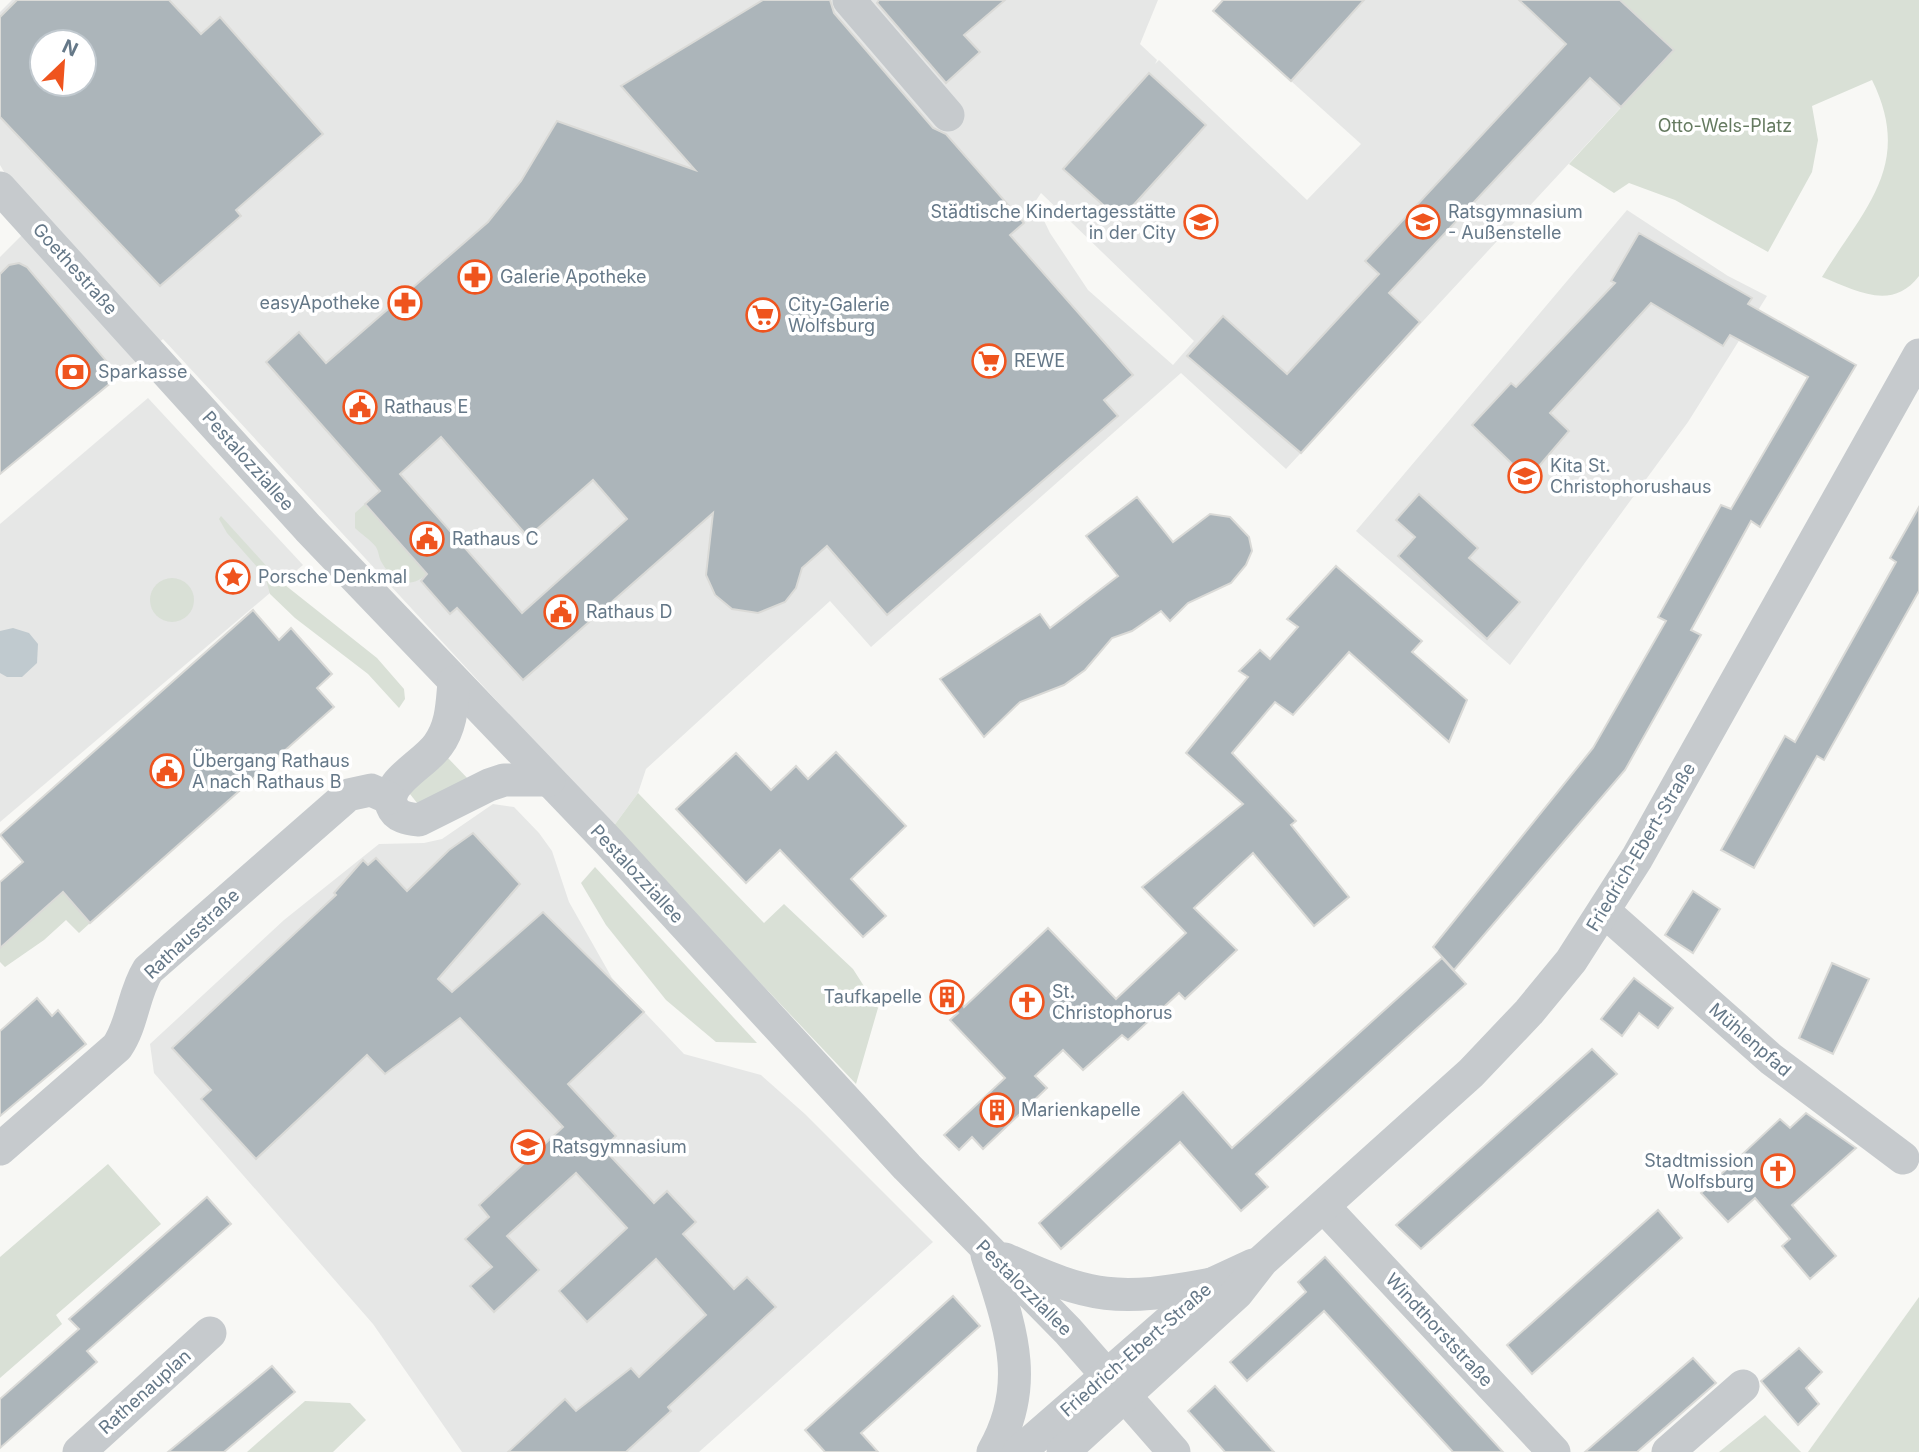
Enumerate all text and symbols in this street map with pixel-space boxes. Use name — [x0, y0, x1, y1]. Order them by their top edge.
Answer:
north arrow — [28, 28, 98, 98]
text: N — [59, 35, 81, 62]
park label: Otto-Wels-Platz — [1658, 115, 1792, 136]
place label: Städtische Kindertagesstätte in der City — [931, 201, 1176, 243]
place label: Ratsgymnasium - Außenstelle — [1448, 201, 1583, 243]
school or university icon: Städtische Kindertagesstätte in der City — [1182, 203, 1220, 241]
school or university icon: Ratsgymnasium - Außenstelle — [1404, 203, 1442, 241]
street label: Goethestraße — [29, 219, 122, 319]
pharmacy icon: Galerie Apotheke — [456, 258, 494, 296]
place label: Galerie Apotheke — [500, 266, 647, 287]
pharmacy icon: easyApotheke — [386, 284, 424, 322]
place label: easyApotheke — [260, 292, 380, 313]
place label: City-Galerie Wolfsburg — [788, 294, 890, 336]
supermarket icon: City-Galerie Wolfsburg — [744, 296, 782, 334]
supermarket icon: REWE — [970, 342, 1008, 380]
place label: REWE — [1014, 350, 1065, 371]
bank icon: Sparkasse — [54, 353, 92, 391]
place label: Sparkasse — [98, 361, 187, 382]
public building icon: Rathaus E — [341, 388, 379, 426]
place label: Rathaus E — [384, 396, 468, 417]
street label: Pestalozziallee — [198, 407, 298, 515]
place label: Kita St. Christophorushaus — [1550, 455, 1712, 497]
school or university icon: Kita St. Christophorushaus — [1506, 457, 1544, 495]
public building icon: Rathaus C — [408, 520, 446, 558]
place label: Rathaus C — [452, 528, 539, 549]
place icon: Porsche Denkmal — [214, 558, 252, 596]
place label: Porsche Denkmal — [258, 566, 407, 587]
public building icon: Rathaus D — [542, 593, 580, 631]
place label: Rathaus D — [586, 601, 672, 622]
place label: Übergang Rathaus A nach Rathaus B — [192, 749, 350, 792]
public building icon: Übergang Rathaus A nach Rathaus B — [148, 752, 186, 790]
street label: Friedrich-Ebert-Straße — [1582, 759, 1699, 935]
street label: Pestalozziallee — [587, 820, 688, 927]
street label: Rathausstraße — [140, 884, 244, 983]
building icon: Taufkapelle — [928, 978, 966, 1016]
place label: St. Christophorus — [1052, 981, 1173, 1023]
church icon: St. Christophorus — [1008, 983, 1046, 1021]
place label: Taufkapelle — [824, 986, 922, 1007]
street label: Mühlenpfad — [1705, 998, 1796, 1081]
building icon: Marienkapelle — [978, 1091, 1016, 1129]
place label: Marienkapelle — [1021, 1099, 1141, 1120]
school or university icon: Ratsgymnasium — [509, 1128, 547, 1166]
place label: Ratsgymnasium — [552, 1136, 687, 1157]
place label: Stadtmission Wolfsburg — [1644, 1150, 1754, 1192]
church icon: Stadtmission Wolfsburg — [1759, 1152, 1797, 1190]
street label: Pestalozziallee — [972, 1236, 1076, 1340]
street label: Windthorststraße — [1381, 1269, 1497, 1391]
street label: Friedrich-Ebert-Straße — [1056, 1278, 1215, 1421]
street label: Rathenauplan — [94, 1345, 195, 1438]

